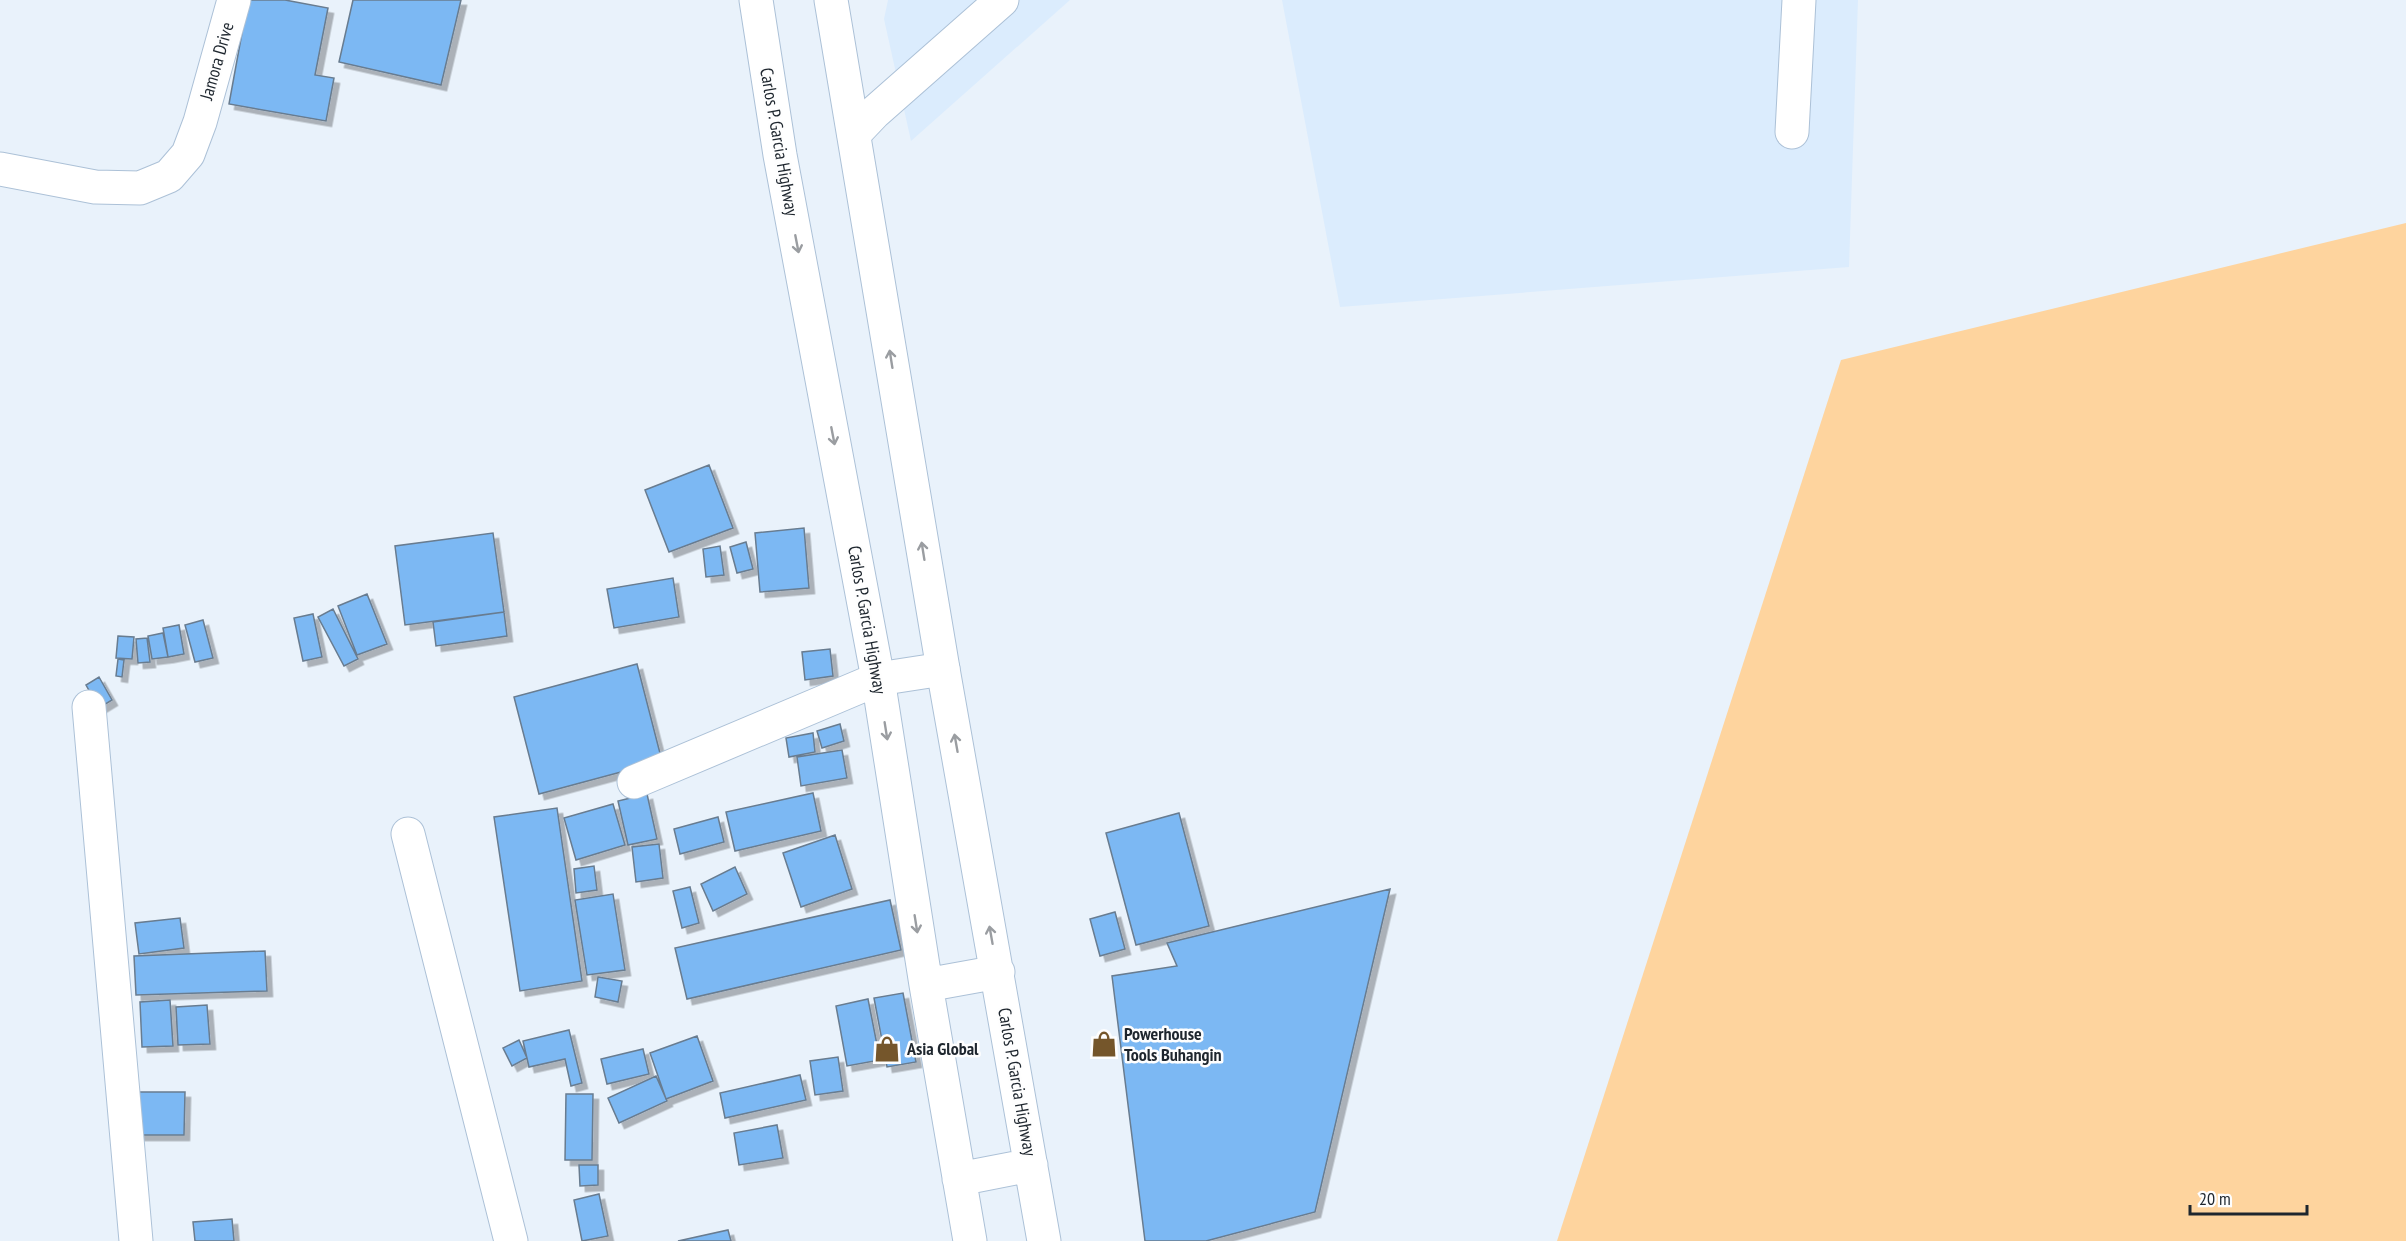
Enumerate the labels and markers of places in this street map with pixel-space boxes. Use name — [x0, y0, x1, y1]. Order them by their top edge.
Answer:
place label: Powerhouse Tools Buhangin — [1124, 1022, 1222, 1066]
shop icon: Powerhouse Tools Buhangin — [1089, 1029, 1119, 1059]
shop icon: Asia Global — [872, 1034, 902, 1064]
place label: Asia Global — [906, 1037, 979, 1060]

